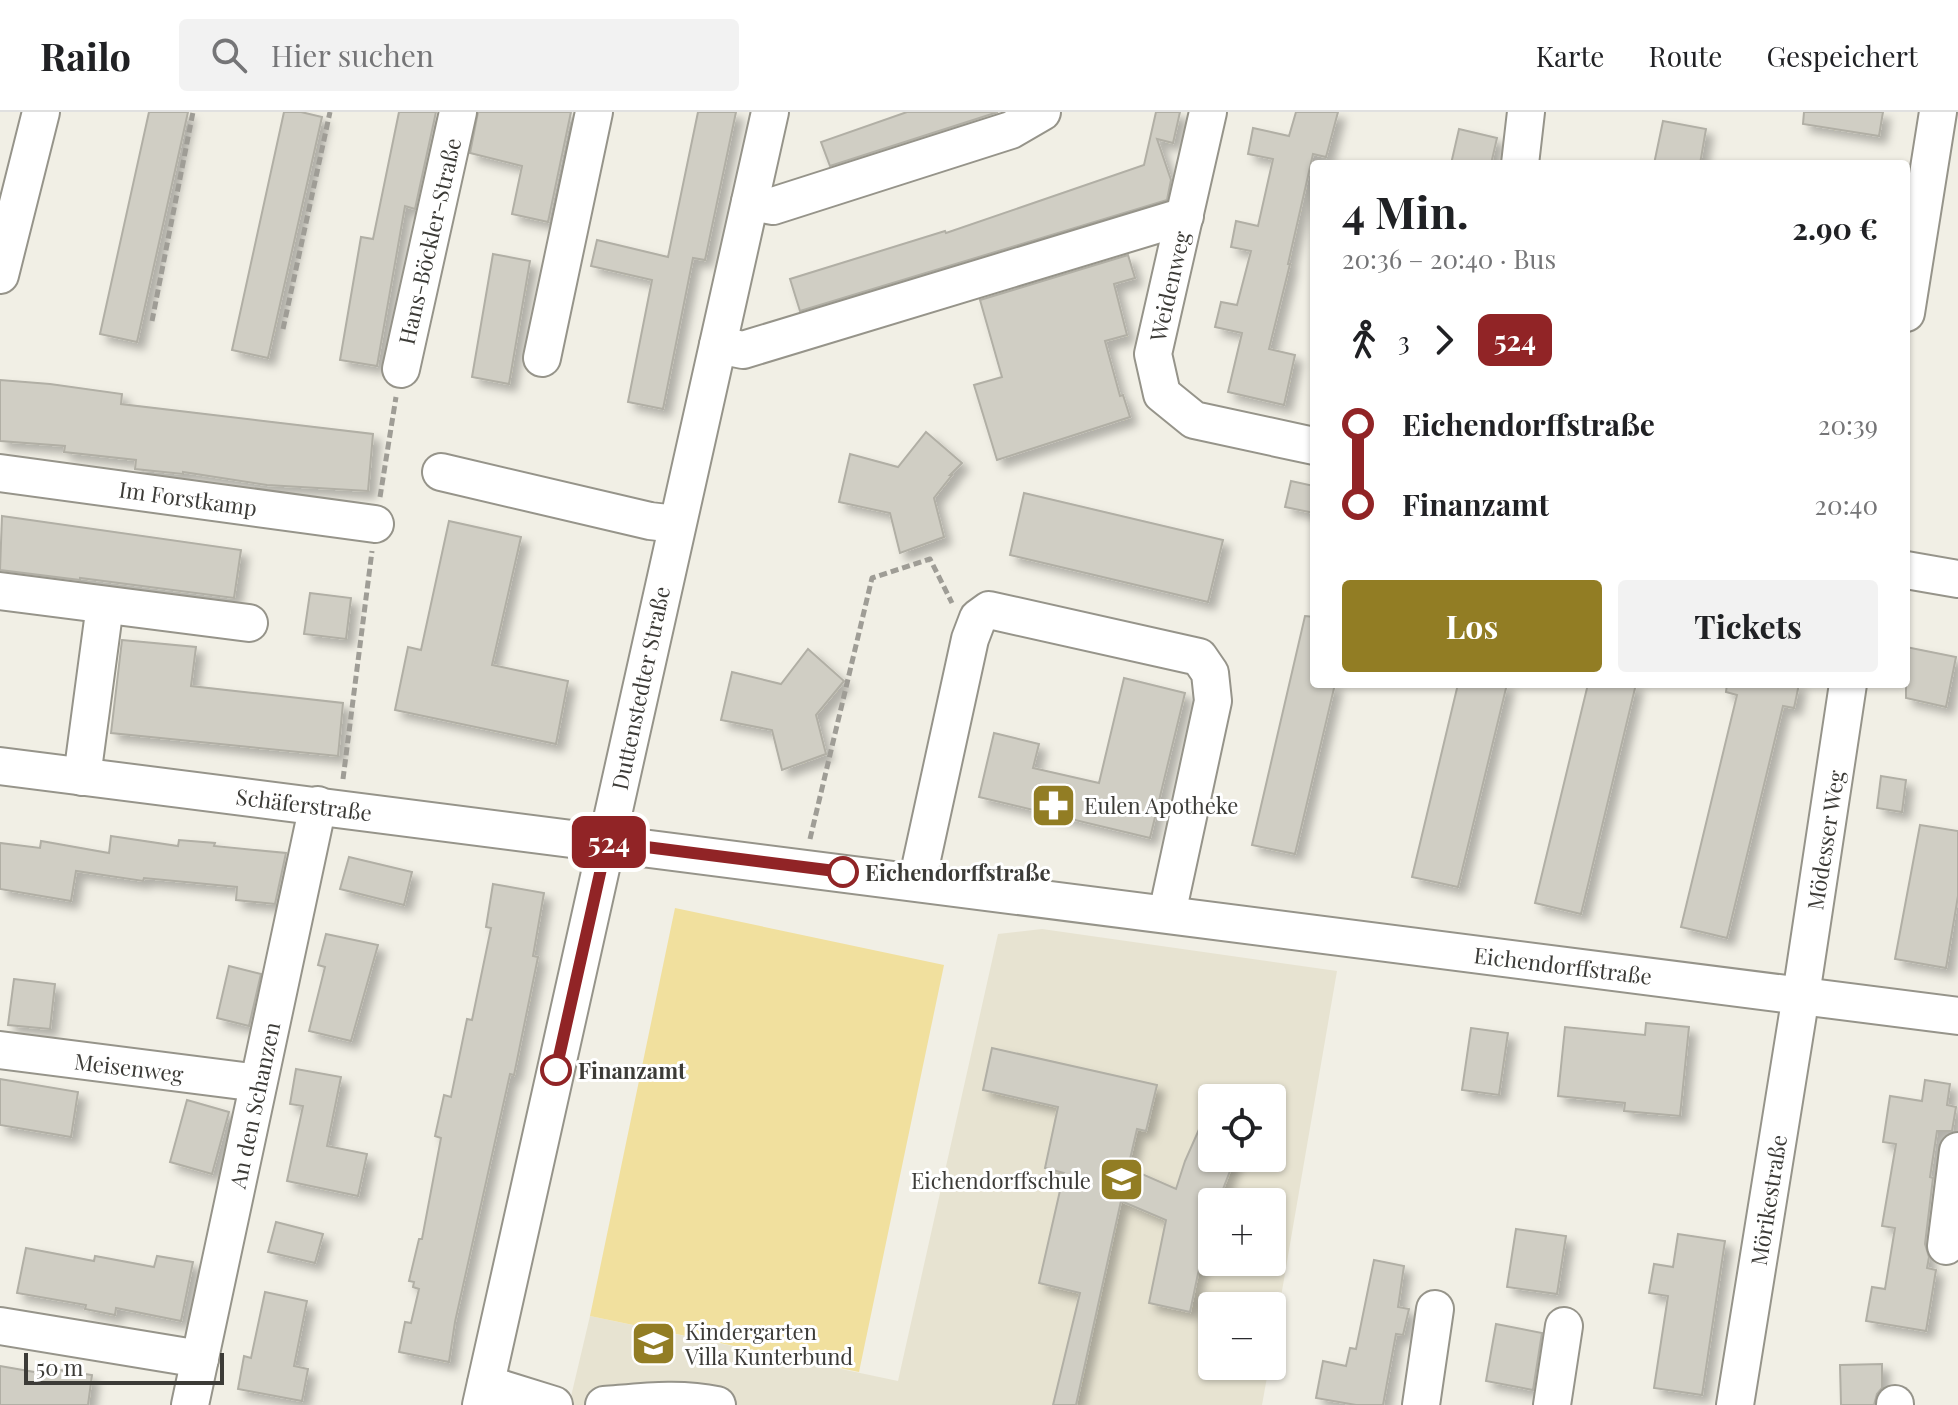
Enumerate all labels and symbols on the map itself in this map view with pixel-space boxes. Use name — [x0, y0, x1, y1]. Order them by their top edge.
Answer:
street label: Hans-Böckler-Straße — [391, 135, 467, 347]
street label: Weidenweg — [1142, 228, 1196, 345]
street label: Im Forstkamp — [117, 473, 259, 523]
street label: Duttenstedter Straße — [604, 583, 676, 793]
street label: Mödesser Weg — [1799, 768, 1851, 912]
street label: Schäferstraße — [234, 781, 374, 827]
pharmacy icon: Eulen Apotheke — [1029, 781, 1077, 829]
place label: Eulen Apotheke — [1084, 790, 1238, 820]
line badge: 524 — [563, 816, 655, 868]
marker: Eichendorffstraße — [828, 857, 858, 887]
place label: Eichendorffstraße — [865, 857, 1051, 887]
street label: Eichendorffstraße — [1472, 939, 1654, 991]
street label: An den Schanzen — [222, 1019, 286, 1192]
street label: Meisenweg — [73, 1045, 186, 1089]
marker: Finanzamt — [541, 1055, 571, 1085]
place label: Finanzamt — [578, 1055, 686, 1085]
street label: Mörikestraße — [1743, 1132, 1793, 1268]
school or university icon: Eichendorffschule — [1098, 1156, 1146, 1204]
place label: Eichendorffschule — [911, 1165, 1091, 1195]
place label: Kindergarten Villa Kunterbund — [684, 1316, 853, 1371]
school or university icon: Kindergarten Villa Kunterbund — [630, 1320, 678, 1368]
scale bar — [24, 1349, 224, 1385]

